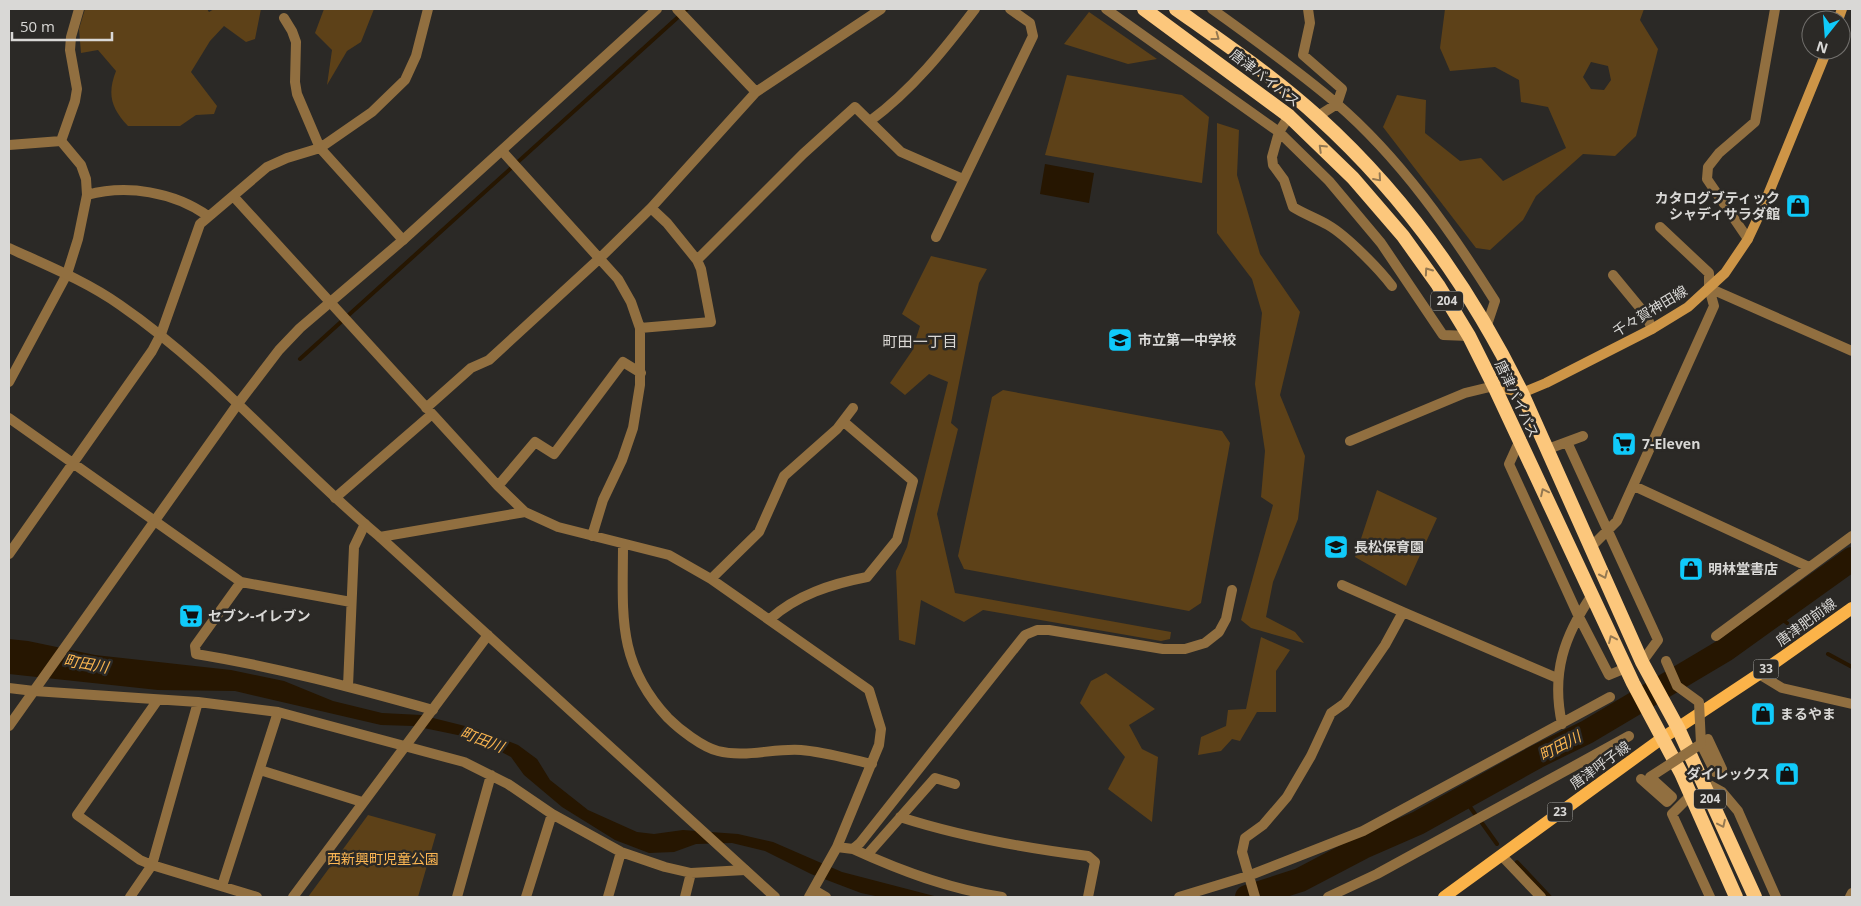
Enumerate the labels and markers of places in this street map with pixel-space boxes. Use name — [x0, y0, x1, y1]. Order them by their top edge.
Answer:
place label: カタログブティック シャディサラダ館 — [1655, 188, 1780, 223]
shop icon: カタログブティック シャディサラダ館 — [1785, 193, 1811, 219]
school or university icon: 市立第一中学校 — [1107, 327, 1133, 353]
place label: 市立第一中学校 — [1138, 330, 1236, 349]
supermarket icon: 7-Eleven — [1611, 431, 1637, 457]
place label: 7-Eleven — [1642, 434, 1700, 453]
school or university icon: 長松保育園 — [1323, 534, 1349, 560]
place label: 長松保育園 — [1354, 537, 1424, 556]
shop icon: 明林堂書店 — [1678, 556, 1704, 582]
place label: 明林堂書店 — [1708, 559, 1778, 578]
supermarket icon: セブン-イレブン — [178, 603, 204, 629]
place label: セブン-イレブン — [208, 606, 311, 625]
shop icon: まるやま — [1750, 701, 1776, 727]
place label: まるやま — [1780, 704, 1836, 723]
shop icon: ダイレックス — [1774, 761, 1800, 787]
place label: ダイレックス — [1686, 764, 1770, 783]

